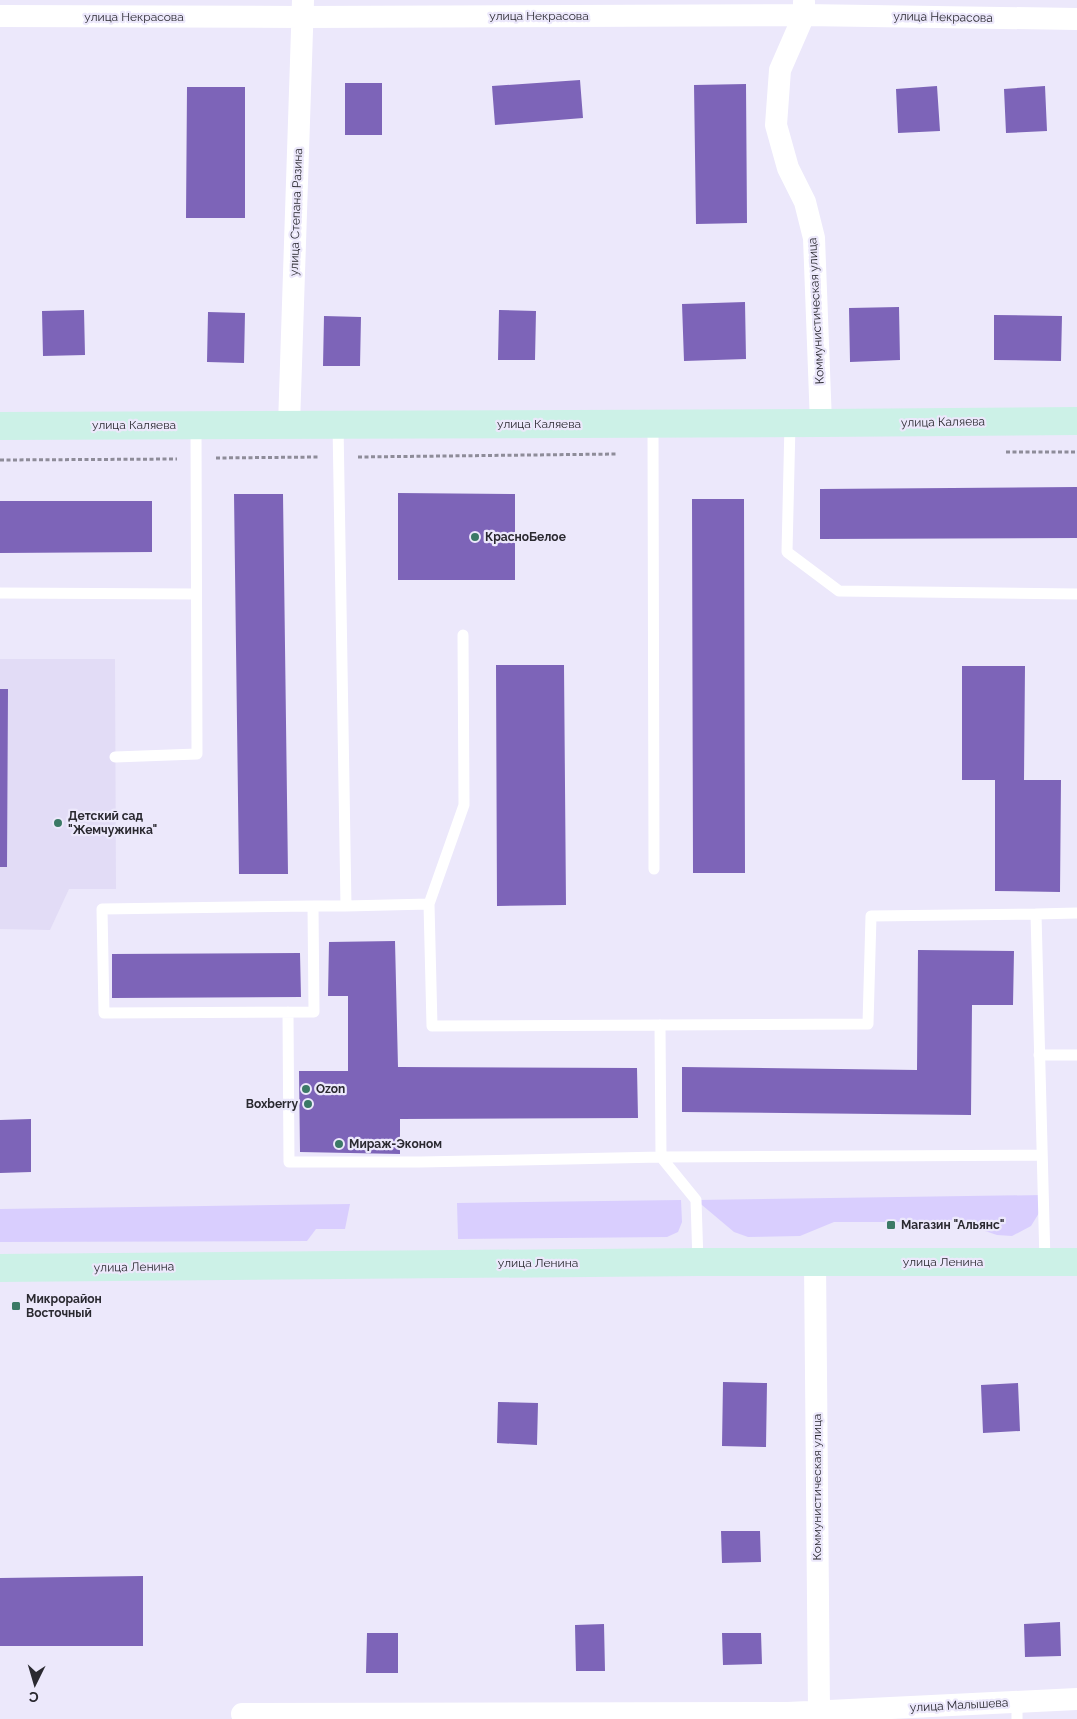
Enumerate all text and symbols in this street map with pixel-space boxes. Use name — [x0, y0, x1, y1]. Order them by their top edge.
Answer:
street label: улица Некрасова — [489, 9, 589, 23]
street label: улица Некрасова — [893, 9, 993, 25]
street label: улица Некрасова — [84, 10, 184, 24]
street label: улица Степана Разина — [287, 148, 305, 276]
street label: Коммунистическая улица — [805, 237, 827, 385]
street label: улица Каляева — [901, 414, 985, 430]
street label: улица Каляева — [497, 417, 581, 431]
street label: улица Каляева — [92, 418, 176, 432]
place label: КрасноБелое — [485, 530, 566, 544]
marker: КрасноБелое — [469, 531, 481, 543]
place label: Детский сад "Жемчужинка" — [68, 809, 157, 837]
marker: Детский сад "Жемчужинка" — [52, 817, 64, 829]
place label: Ozon — [316, 1082, 345, 1096]
marker: Ozon — [300, 1083, 312, 1095]
place label: Boxberry — [246, 1097, 298, 1111]
marker: Boxberry — [302, 1098, 314, 1110]
place label: Мираж-Эконом — [349, 1137, 442, 1151]
marker: Мираж-Эконом — [333, 1138, 345, 1150]
place label: Магазин "Альянс" — [901, 1218, 1004, 1232]
marker: Магазин "Альянс" — [885, 1219, 897, 1231]
street label: улица Ленина — [903, 1255, 983, 1269]
street label: улица Ленина — [498, 1256, 578, 1270]
street label: улица Ленина — [94, 1259, 174, 1275]
place label: Микрорайон Восточный — [26, 1292, 102, 1320]
marker: Микрорайон Восточный — [10, 1300, 22, 1312]
street label: Коммунистическая улица — [810, 1414, 824, 1560]
north arrow — [10, 1659, 60, 1709]
text: С — [28, 1689, 39, 1705]
street label: улица Малышева — [909, 1695, 1009, 1715]

